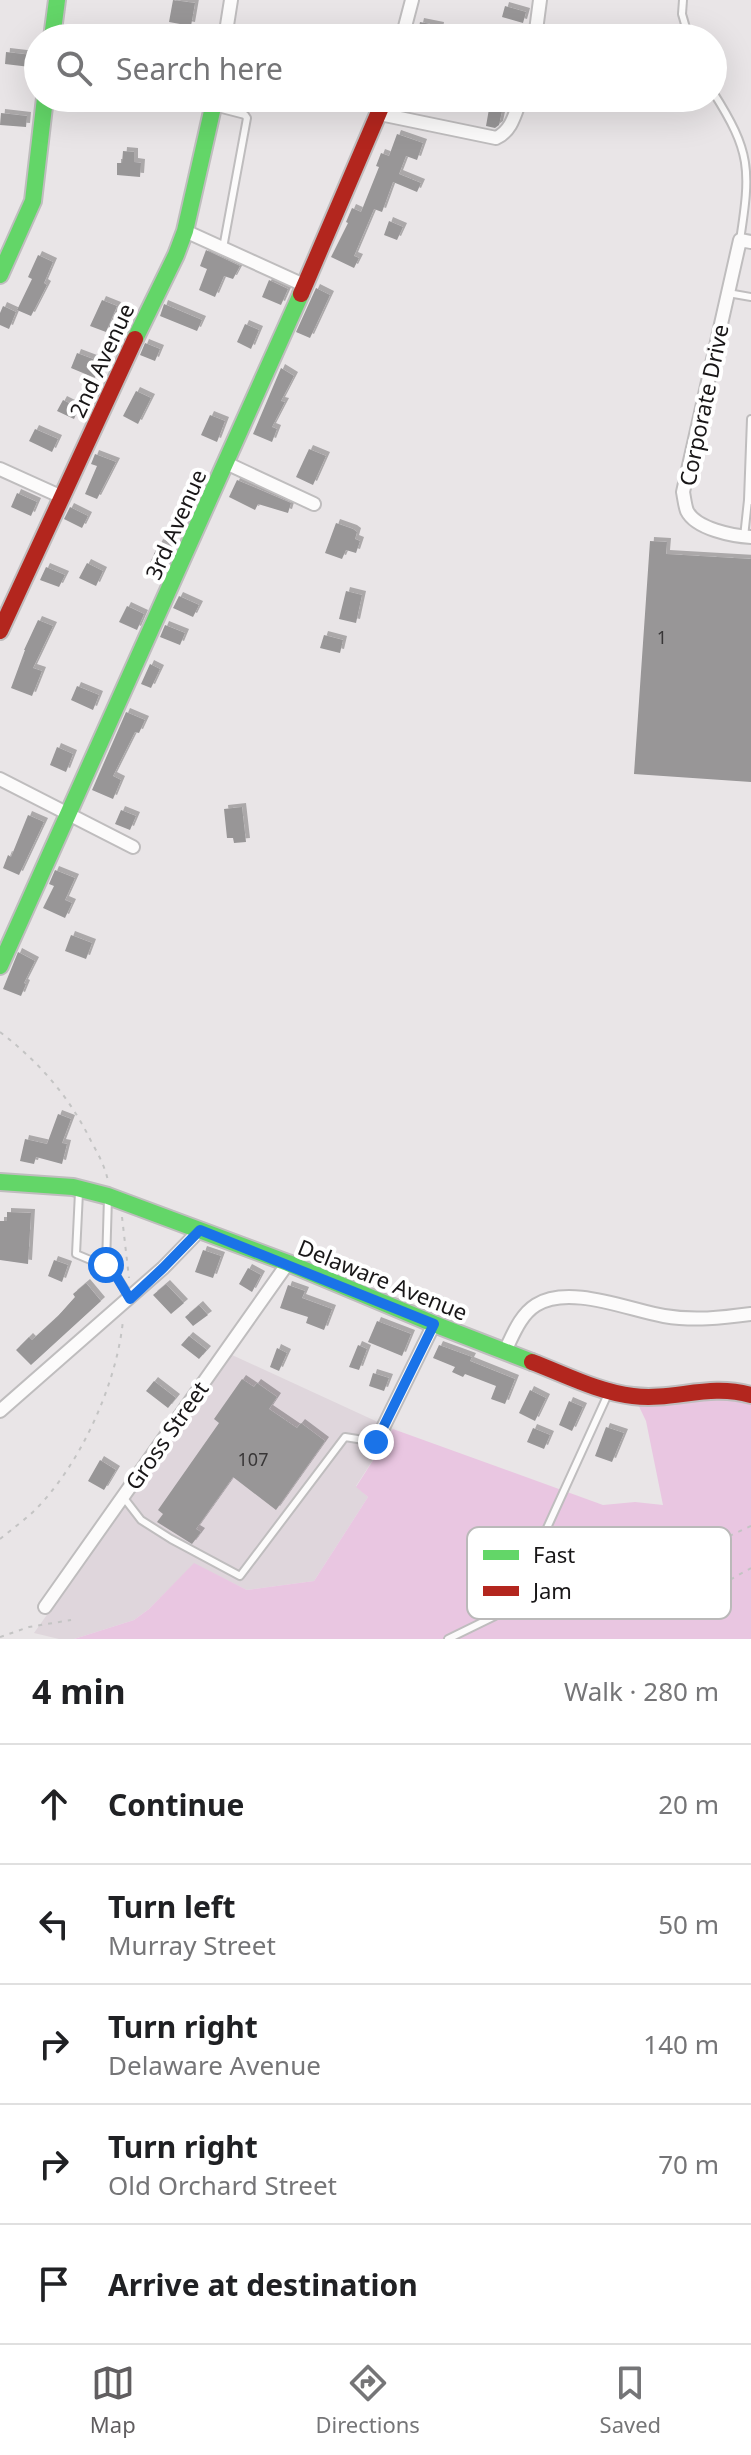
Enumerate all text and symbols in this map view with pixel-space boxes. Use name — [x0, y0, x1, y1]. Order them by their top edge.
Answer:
search box — [24, 24, 727, 112]
icon: search — [52, 46, 96, 90]
text: Search here — [116, 48, 283, 89]
street label: 2nd Avenue — [61, 298, 141, 422]
street label: Corporate Drive — [671, 321, 735, 489]
street label: 3rd Avenue — [137, 464, 213, 584]
house number: 1 — [657, 625, 667, 649]
street label: Delaware Avenue — [294, 1231, 472, 1327]
route start — [88, 1247, 124, 1283]
street label: Gross Street — [118, 1375, 215, 1495]
route end — [358, 1424, 394, 1460]
house number: 107 — [238, 1447, 268, 1471]
legend — [467, 1527, 731, 1619]
text: Fast — [533, 1539, 575, 1569]
text: Jam — [531, 1575, 572, 1605]
text: 4 min — [32, 1668, 126, 1714]
text: Walk · 280 m — [564, 1673, 719, 1709]
icon: ahead — [32, 1782, 76, 1826]
text: Continue — [108, 1784, 244, 1825]
text: 20 m — [658, 1786, 719, 1822]
text: Turn left — [108, 1886, 236, 1927]
icon: left — [32, 1902, 76, 1946]
text: 50 m — [658, 1906, 719, 1942]
text: Murray Street — [108, 1927, 276, 1963]
text: Turn right — [108, 2006, 258, 2047]
icon: right — [32, 2022, 76, 2066]
text: 140 m — [643, 2026, 719, 2062]
text: Delaware Avenue — [108, 2047, 321, 2083]
text: Turn right — [108, 2126, 258, 2167]
icon: right — [32, 2142, 76, 2186]
text: 70 m — [658, 2146, 719, 2182]
text: Old Orchard Street — [108, 2167, 337, 2203]
icon: arrive — [32, 2262, 76, 2306]
text: Arrive at destination — [108, 2264, 418, 2305]
tab: Map — [90, 2361, 136, 2439]
tab: Directions — [315, 2361, 420, 2439]
tab: Saved — [600, 2361, 661, 2439]

